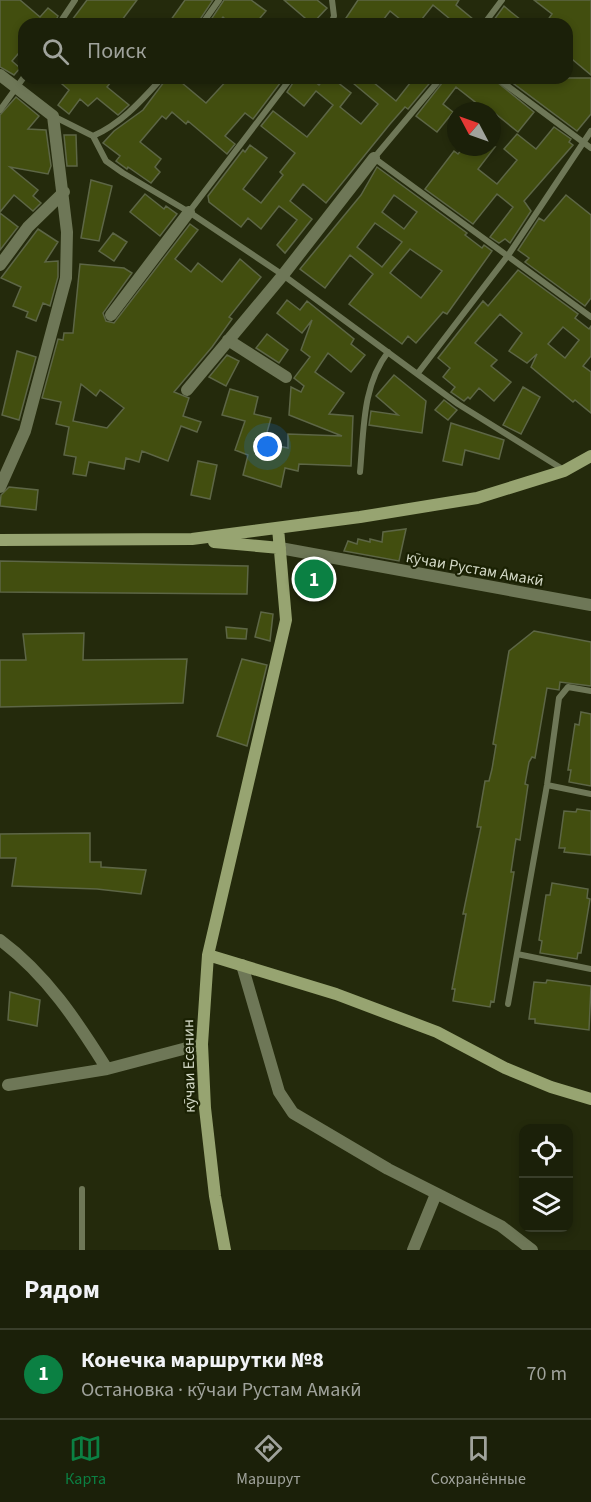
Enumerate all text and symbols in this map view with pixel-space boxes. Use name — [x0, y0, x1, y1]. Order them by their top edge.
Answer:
search box — [18, 18, 573, 84]
icon: search — [39, 35, 72, 68]
text: Поиск — [87, 35, 146, 67]
north arrow — [447, 102, 501, 156]
your location — [253, 432, 282, 461]
street label: кӯчаи Рустам Амакӣ — [404, 546, 545, 592]
pin: 1 — [294, 556, 334, 602]
street label: кӯчаи Есенин — [177, 1019, 201, 1113]
map controls — [519, 1124, 573, 1232]
button: locate — [519, 1124, 573, 1178]
button: layers — [519, 1178, 573, 1232]
text: Рядом — [24, 1271, 100, 1308]
text: Конечка маршрутки №8 — [81, 1344, 324, 1376]
text: 1 — [38, 1360, 49, 1388]
text: 70 m — [527, 1360, 567, 1388]
text: Остановка · кӯчаи Рустам Амакӣ — [81, 1376, 361, 1404]
tab: Карта — [65, 1432, 106, 1490]
tab: Маршрут — [236, 1432, 301, 1490]
tab: Сохранённые — [431, 1432, 526, 1490]

